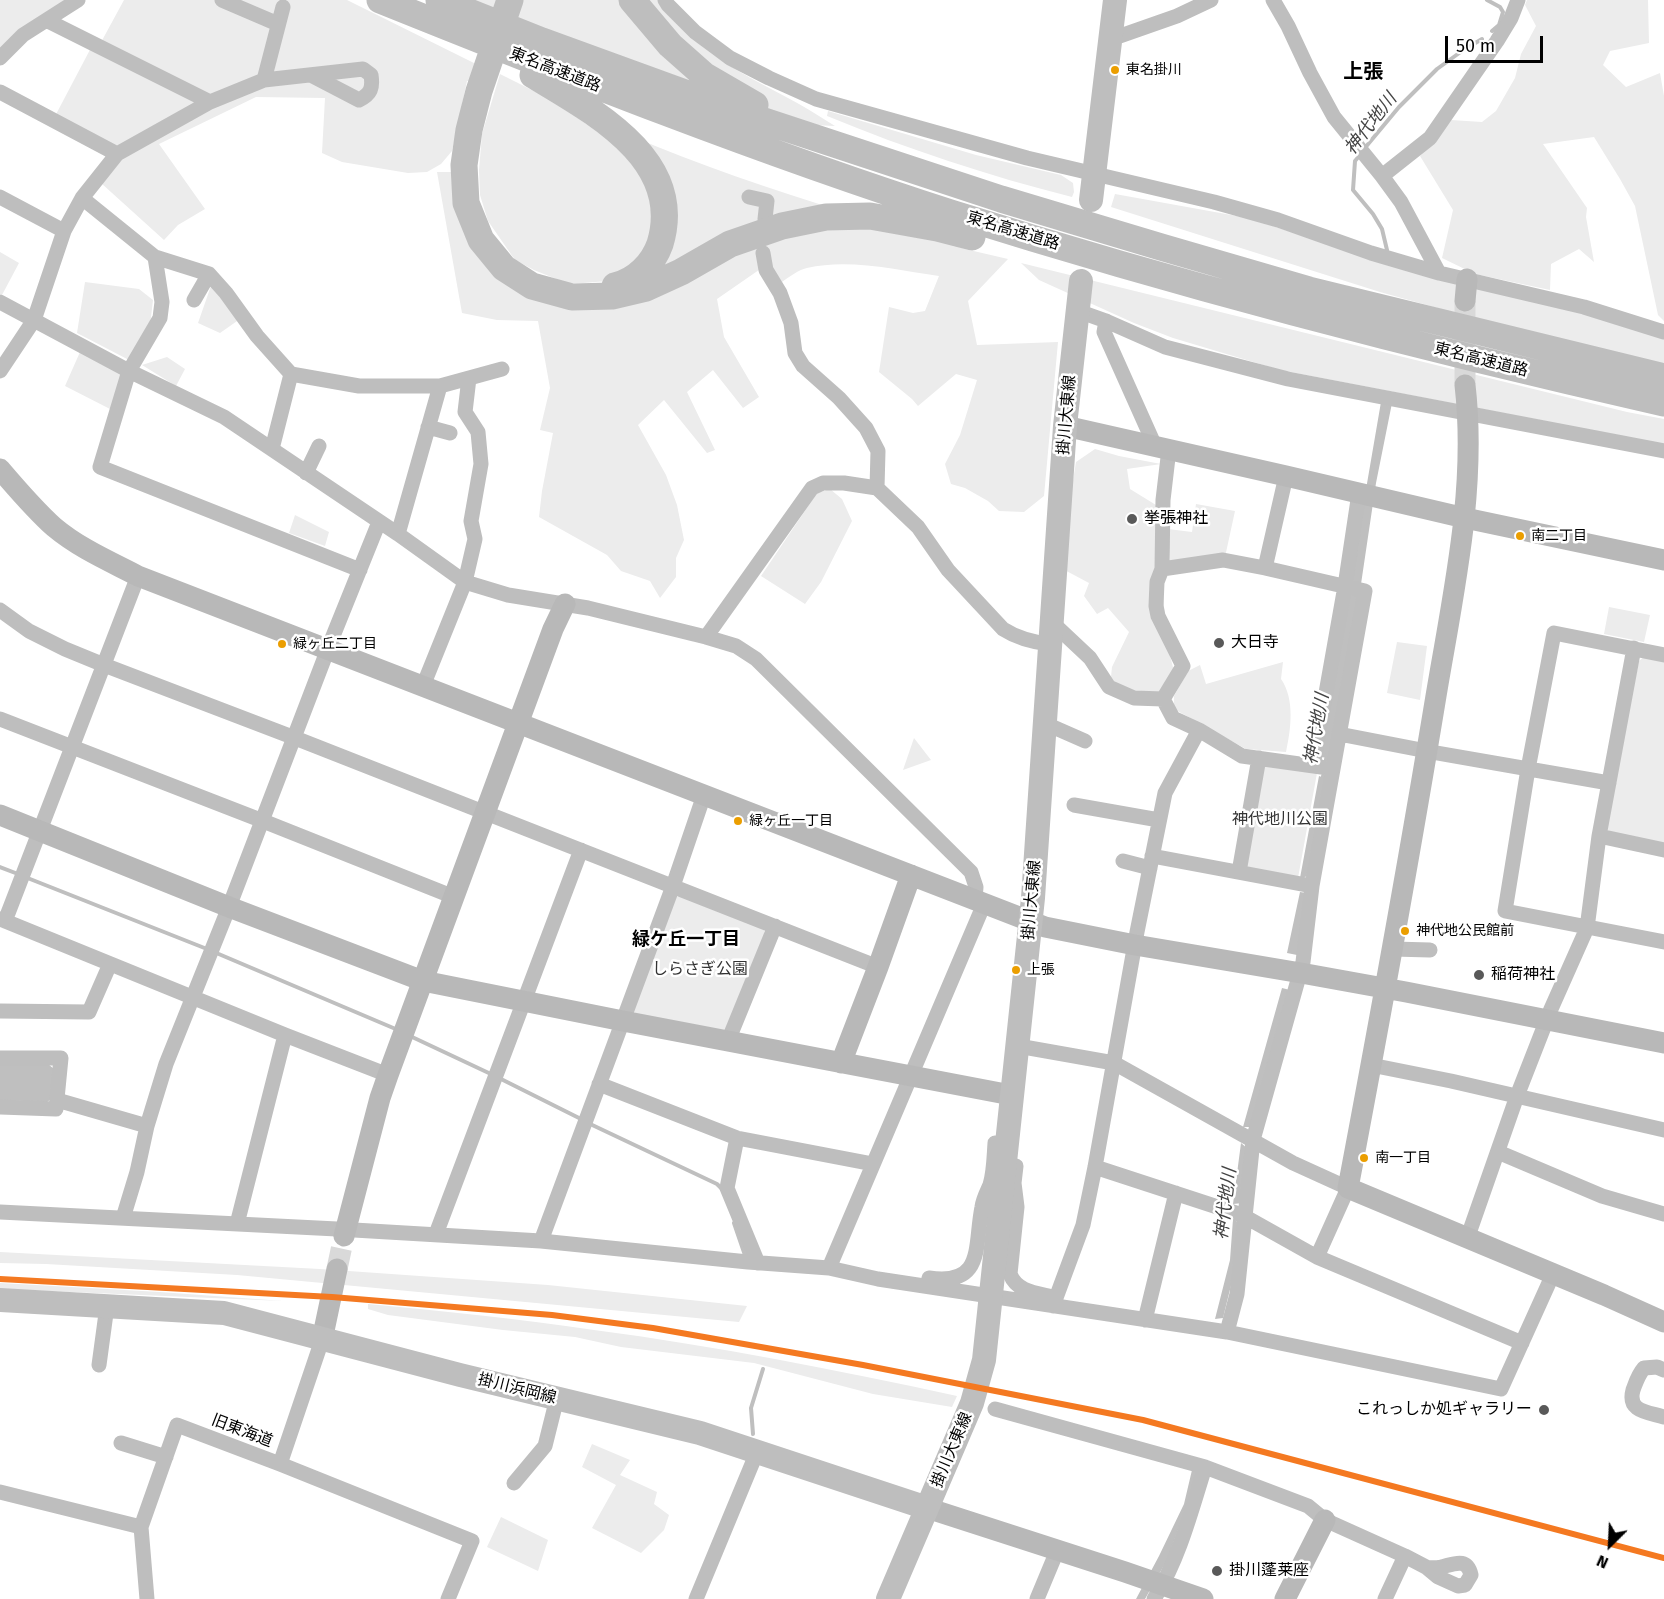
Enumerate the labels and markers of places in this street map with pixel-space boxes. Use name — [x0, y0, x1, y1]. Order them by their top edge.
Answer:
place label: 東名掛川 — [1126, 62, 1182, 78]
marker: 東名掛川 — [1109, 64, 1121, 76]
place label: 挙張神社 — [1144, 509, 1208, 529]
marker: 挙張神社 — [1125, 512, 1139, 526]
place label: 南二丁目 — [1531, 528, 1587, 544]
marker: 南二丁目 — [1514, 530, 1526, 542]
place label: 大日寺 — [1231, 633, 1279, 653]
place label: 緑ヶ丘二丁目 — [293, 636, 377, 652]
marker: 大日寺 — [1212, 636, 1226, 650]
marker: 緑ヶ丘二丁目 — [276, 638, 288, 650]
place label: 緑ヶ丘一丁目 — [749, 813, 833, 829]
marker: 緑ヶ丘一丁目 — [732, 815, 744, 827]
place label: 神代地公民館前 — [1416, 923, 1514, 939]
marker: 神代地公民館前 — [1399, 925, 1411, 937]
place label: 上張 — [1027, 962, 1055, 978]
marker: 上張 — [1010, 964, 1022, 976]
place label: 稲荷神社 — [1491, 965, 1555, 985]
marker: 稲荷神社 — [1472, 968, 1486, 982]
place label: 南一丁目 — [1375, 1150, 1431, 1166]
marker: 南一丁目 — [1358, 1152, 1370, 1164]
place label: これっしか処ギャラリー — [1356, 1400, 1532, 1420]
marker: これっしか処ギャラリー — [1537, 1403, 1551, 1417]
place label: 掛川蓬莱座 — [1229, 1561, 1309, 1581]
marker: 掛川蓬莱座 — [1210, 1564, 1224, 1578]

